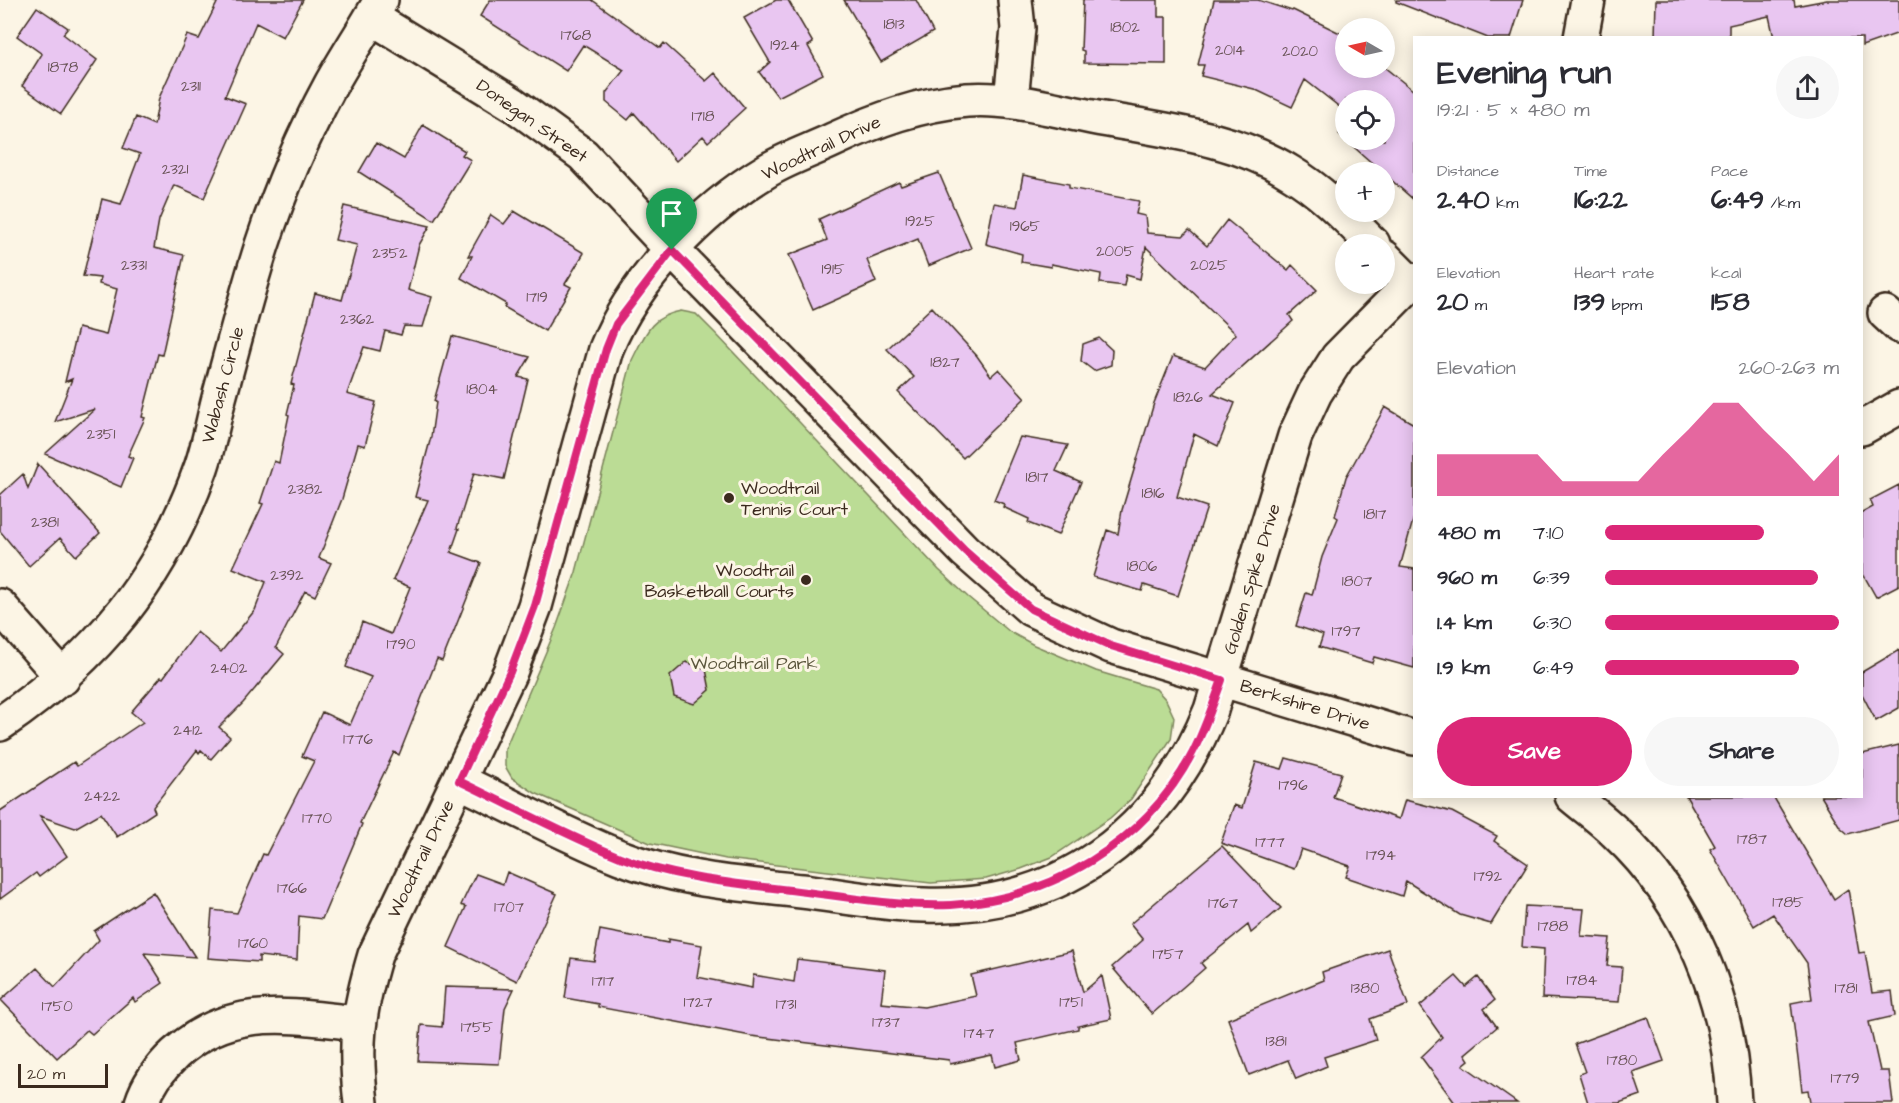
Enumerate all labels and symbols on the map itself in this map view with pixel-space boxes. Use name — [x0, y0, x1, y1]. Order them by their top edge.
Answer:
house number: 1813 — [883, 14, 905, 35]
house number: 1802 — [1110, 17, 1140, 38]
north arrow — [1335, 18, 1395, 78]
house number: 1768 — [561, 25, 591, 46]
house number: 1924 — [770, 35, 800, 56]
house number: 2014 — [1215, 40, 1245, 61]
house number: 2020 — [1282, 41, 1319, 62]
house number: 1878 — [48, 57, 79, 78]
street label: Donegan Street — [471, 73, 593, 170]
house number: 2311 — [181, 76, 201, 97]
house number: 1718 — [692, 106, 715, 127]
street label: Woodtrail Drive — [757, 109, 885, 187]
house number: 2321 — [162, 159, 188, 180]
pin — [646, 188, 697, 250]
house number: 1925 — [905, 211, 935, 232]
house number: 1965 — [1010, 216, 1041, 237]
house number: 2005 — [1096, 241, 1134, 262]
house number: 2352 — [372, 243, 408, 264]
house number: 2331 — [121, 255, 147, 276]
house number: 2025 — [1190, 255, 1228, 276]
house number: 1915 — [822, 259, 845, 280]
house number: 1719 — [526, 287, 548, 308]
house number: 2362 — [340, 309, 375, 330]
street label: Wabash Circle — [195, 324, 251, 446]
house number: 1827 — [930, 352, 960, 373]
house number: 1804 — [466, 379, 498, 400]
house number: 1826 — [1173, 387, 1203, 408]
house number: 2351 — [87, 424, 115, 445]
house number: 1817 — [1026, 467, 1048, 488]
place label: Woodtrail Tennis Court — [741, 476, 849, 522]
house number: 2382 — [288, 479, 323, 500]
house number: 1816 — [1142, 483, 1165, 504]
marker: Woodtrail Tennis Court — [722, 491, 736, 505]
street label: Golden Spike Drive — [1217, 500, 1287, 657]
house number: 1817 — [1364, 504, 1386, 525]
house number: 2381 — [31, 512, 59, 533]
house number: 1806 — [1127, 556, 1158, 577]
place label: Woodtrail Basketball Courts — [645, 558, 794, 604]
house number: 2392 — [270, 565, 304, 586]
house number: 1807 — [1342, 571, 1372, 592]
marker: Woodtrail Basketball Courts — [799, 573, 813, 587]
house number: 1797 — [1332, 621, 1360, 642]
house number: 1790 — [386, 634, 416, 655]
park label: Woodtrail Park — [690, 651, 818, 676]
house number: 2402 — [211, 658, 248, 679]
street label: Berkshire Drive — [1237, 673, 1373, 737]
house number: 2412 — [173, 720, 203, 741]
house number: 1776 — [343, 729, 373, 750]
house number: 1796 — [1278, 775, 1308, 796]
house number: 2422 — [84, 786, 120, 807]
street label: Woodtrail Drive — [382, 795, 461, 922]
house number: 1770 — [302, 808, 332, 829]
house number: 1787 — [1737, 829, 1767, 850]
house number: 1777 — [1255, 832, 1285, 853]
house number: 1794 — [1366, 845, 1396, 866]
house number: 1792 — [1474, 866, 1503, 887]
house number: 1766 — [277, 878, 308, 899]
house number: 1785 — [1772, 892, 1804, 913]
house number: 1767 — [1208, 893, 1238, 914]
house number: 1707 — [494, 897, 524, 918]
house number: 1788 — [1538, 916, 1569, 937]
house number: 1760 — [238, 933, 269, 954]
house number: 1757 — [1153, 944, 1184, 965]
house number: 1784 — [1566, 970, 1598, 991]
house number: 1717 — [592, 971, 614, 992]
house number: 1380 — [1351, 978, 1380, 999]
house number: 1781 — [1835, 978, 1857, 999]
house number: 1727 — [684, 992, 712, 1013]
house number: 1751 — [1059, 992, 1083, 1013]
house number: 1731 — [776, 994, 796, 1015]
house number: 1750 — [41, 996, 73, 1017]
house number: 1737 — [872, 1012, 900, 1033]
house number: 1755 — [461, 1017, 494, 1038]
house number: 1747 — [964, 1023, 994, 1044]
house number: 1381 — [1265, 1031, 1287, 1052]
house number: 1780 — [1607, 1050, 1638, 1071]
scale bar — [18, 1061, 108, 1088]
house number: 1779 — [1831, 1068, 1859, 1089]

